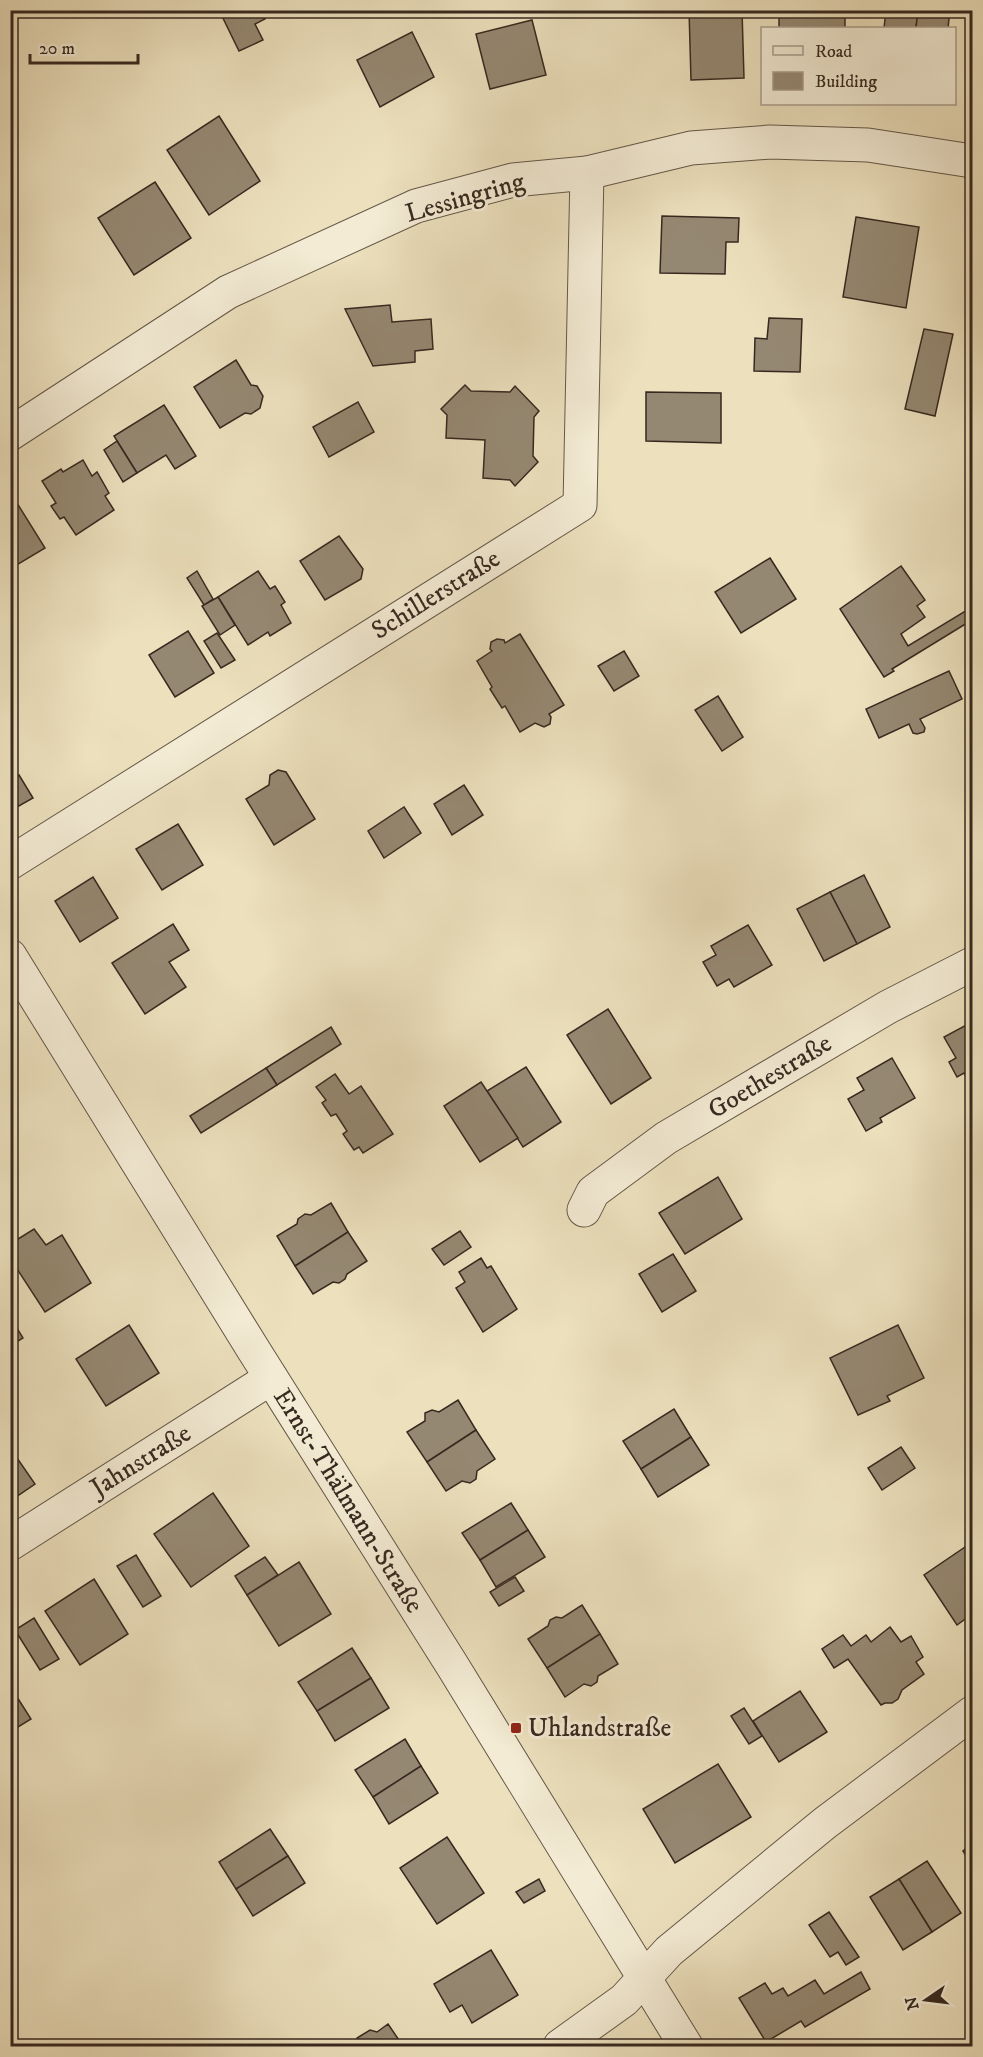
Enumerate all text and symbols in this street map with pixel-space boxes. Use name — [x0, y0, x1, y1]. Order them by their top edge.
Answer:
scale bar — [30, 27, 138, 65]
legend — [761, 27, 956, 105]
text: 20 m — [39, 38, 75, 60]
text: Road — [815, 41, 852, 63]
text: Building — [815, 71, 877, 93]
street label: Lessingring — [402, 165, 529, 231]
street label: Schillerstraße — [366, 542, 506, 648]
street label: Goethestraße — [702, 1027, 838, 1127]
street label: Ernst-Thälmann-Straße — [265, 1382, 431, 1620]
street label: Jahnstraße — [83, 1417, 197, 1506]
place label: Uhlandstraße — [528, 1712, 671, 1745]
marker: Uhlandstraße — [509, 1721, 523, 1735]
north arrow — [896, 1970, 956, 2030]
text: N — [901, 1995, 924, 2012]

